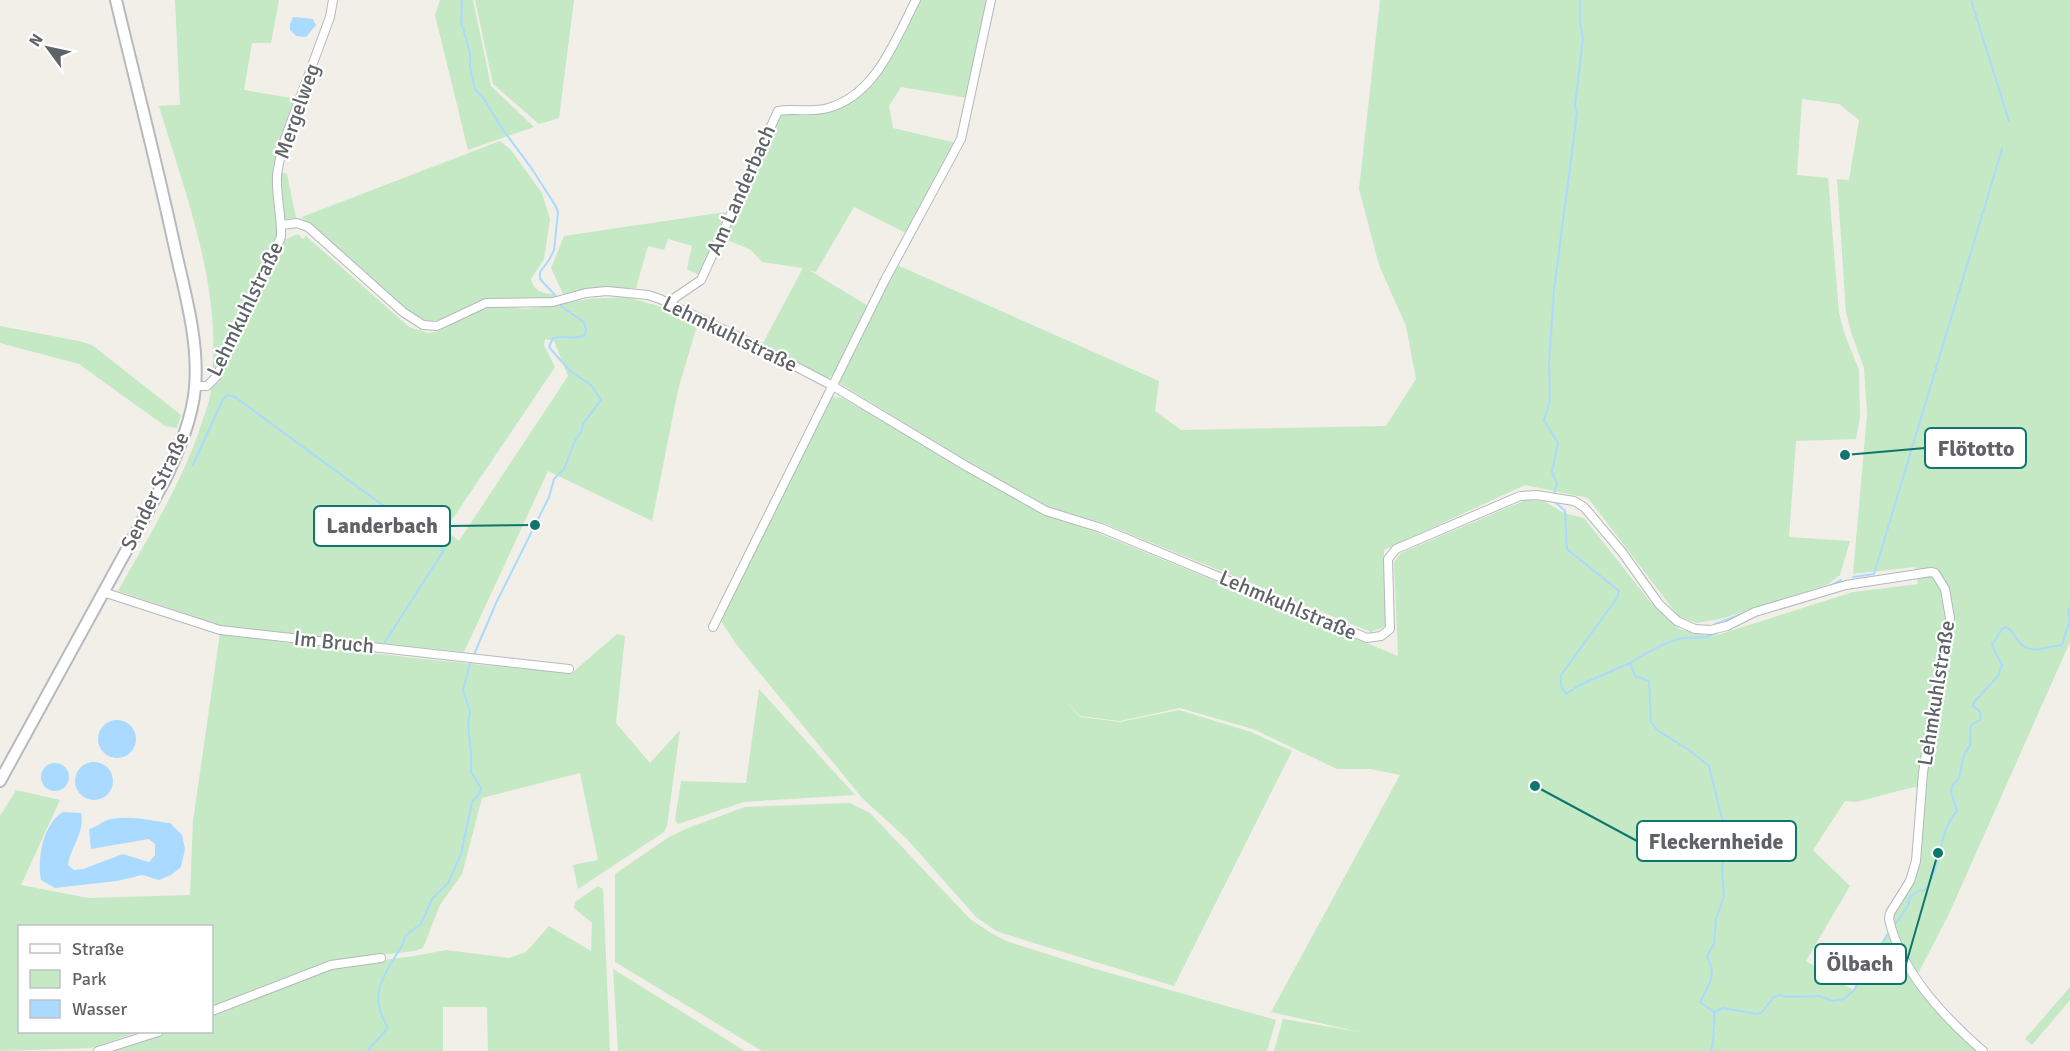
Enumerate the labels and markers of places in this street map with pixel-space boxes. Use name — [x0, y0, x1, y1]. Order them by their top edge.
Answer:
callout: Flötotto — [1925, 428, 2026, 468]
callout: Landerbach — [314, 506, 450, 546]
callout: Fleckernheide — [1637, 821, 1796, 861]
callout: Ölbach — [1815, 944, 1906, 984]

